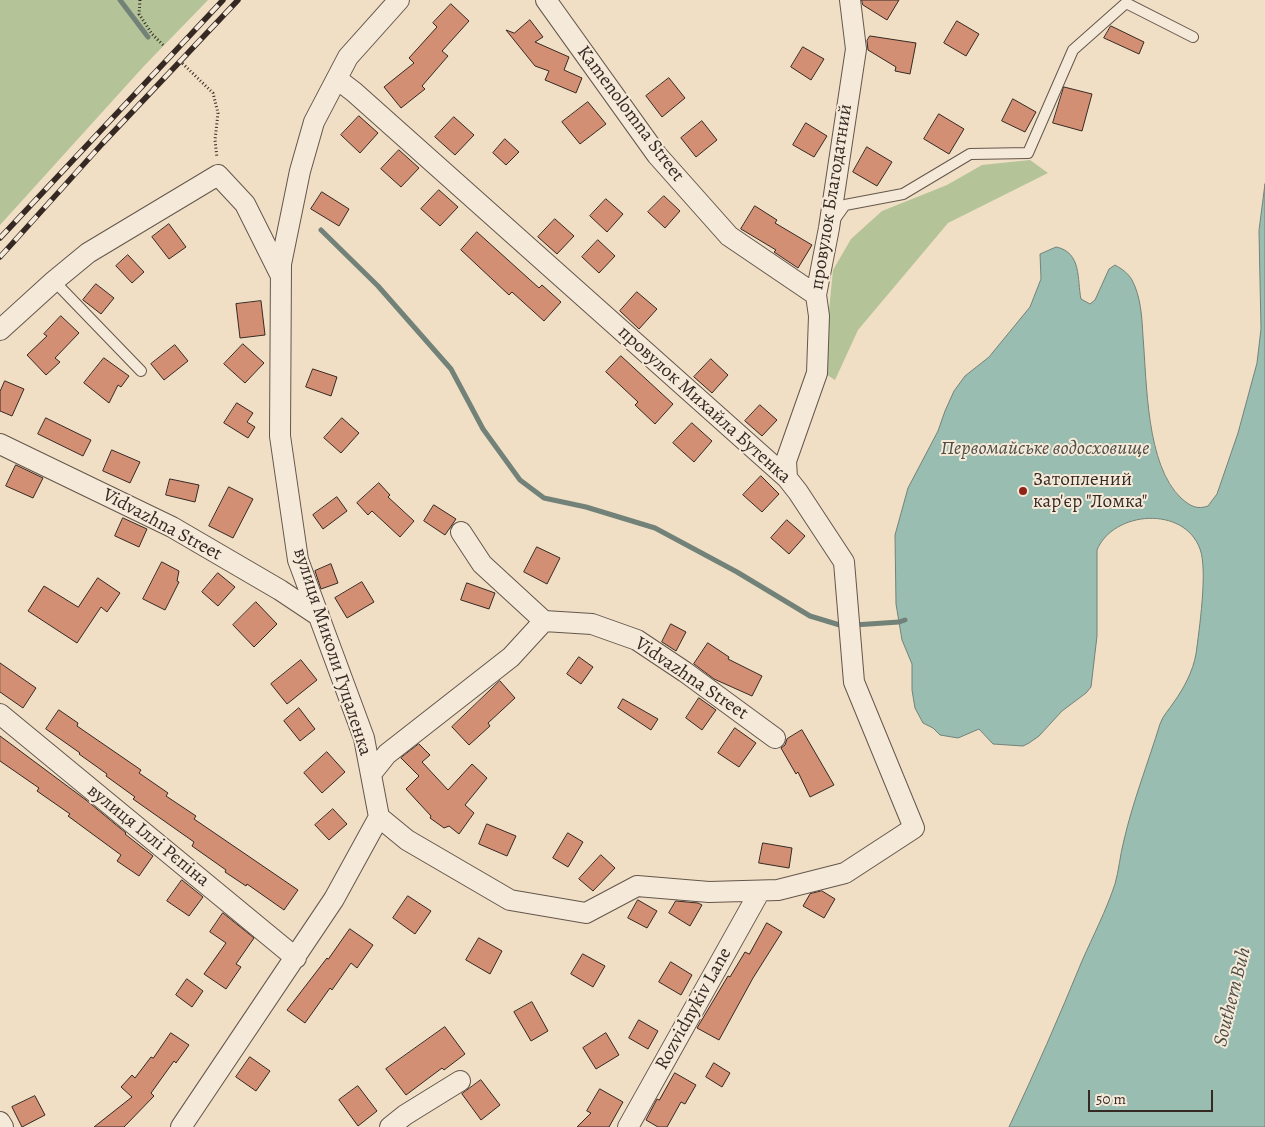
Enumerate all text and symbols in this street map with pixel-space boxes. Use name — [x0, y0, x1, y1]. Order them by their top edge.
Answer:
street label: Kamenolomna Street — [571, 41, 689, 187]
street label: провулок Благодатний — [806, 103, 858, 291]
street label: провулок Михайла Бутенка — [613, 321, 795, 489]
water label: Первомайське водосховище — [940, 437, 1150, 461]
place label: Затоплений кар'єр "Ломка" — [1033, 469, 1147, 513]
street label: Vidvazhna Street — [98, 484, 226, 566]
marker: Затоплений кар'єр "Ломка" — [1017, 485, 1029, 497]
street label: вулиця Миколи Гуцаленка — [288, 545, 376, 759]
street label: Vidvazhna Street — [630, 633, 752, 725]
street label: вулиця Іллі Рєпіна — [82, 780, 214, 892]
street label: Rozvidnykiv Lane — [651, 944, 737, 1074]
water label: Southern Buh — [1209, 945, 1257, 1049]
scale bar — [1090, 1080, 1215, 1112]
text: 50 m — [1096, 1089, 1126, 1109]

